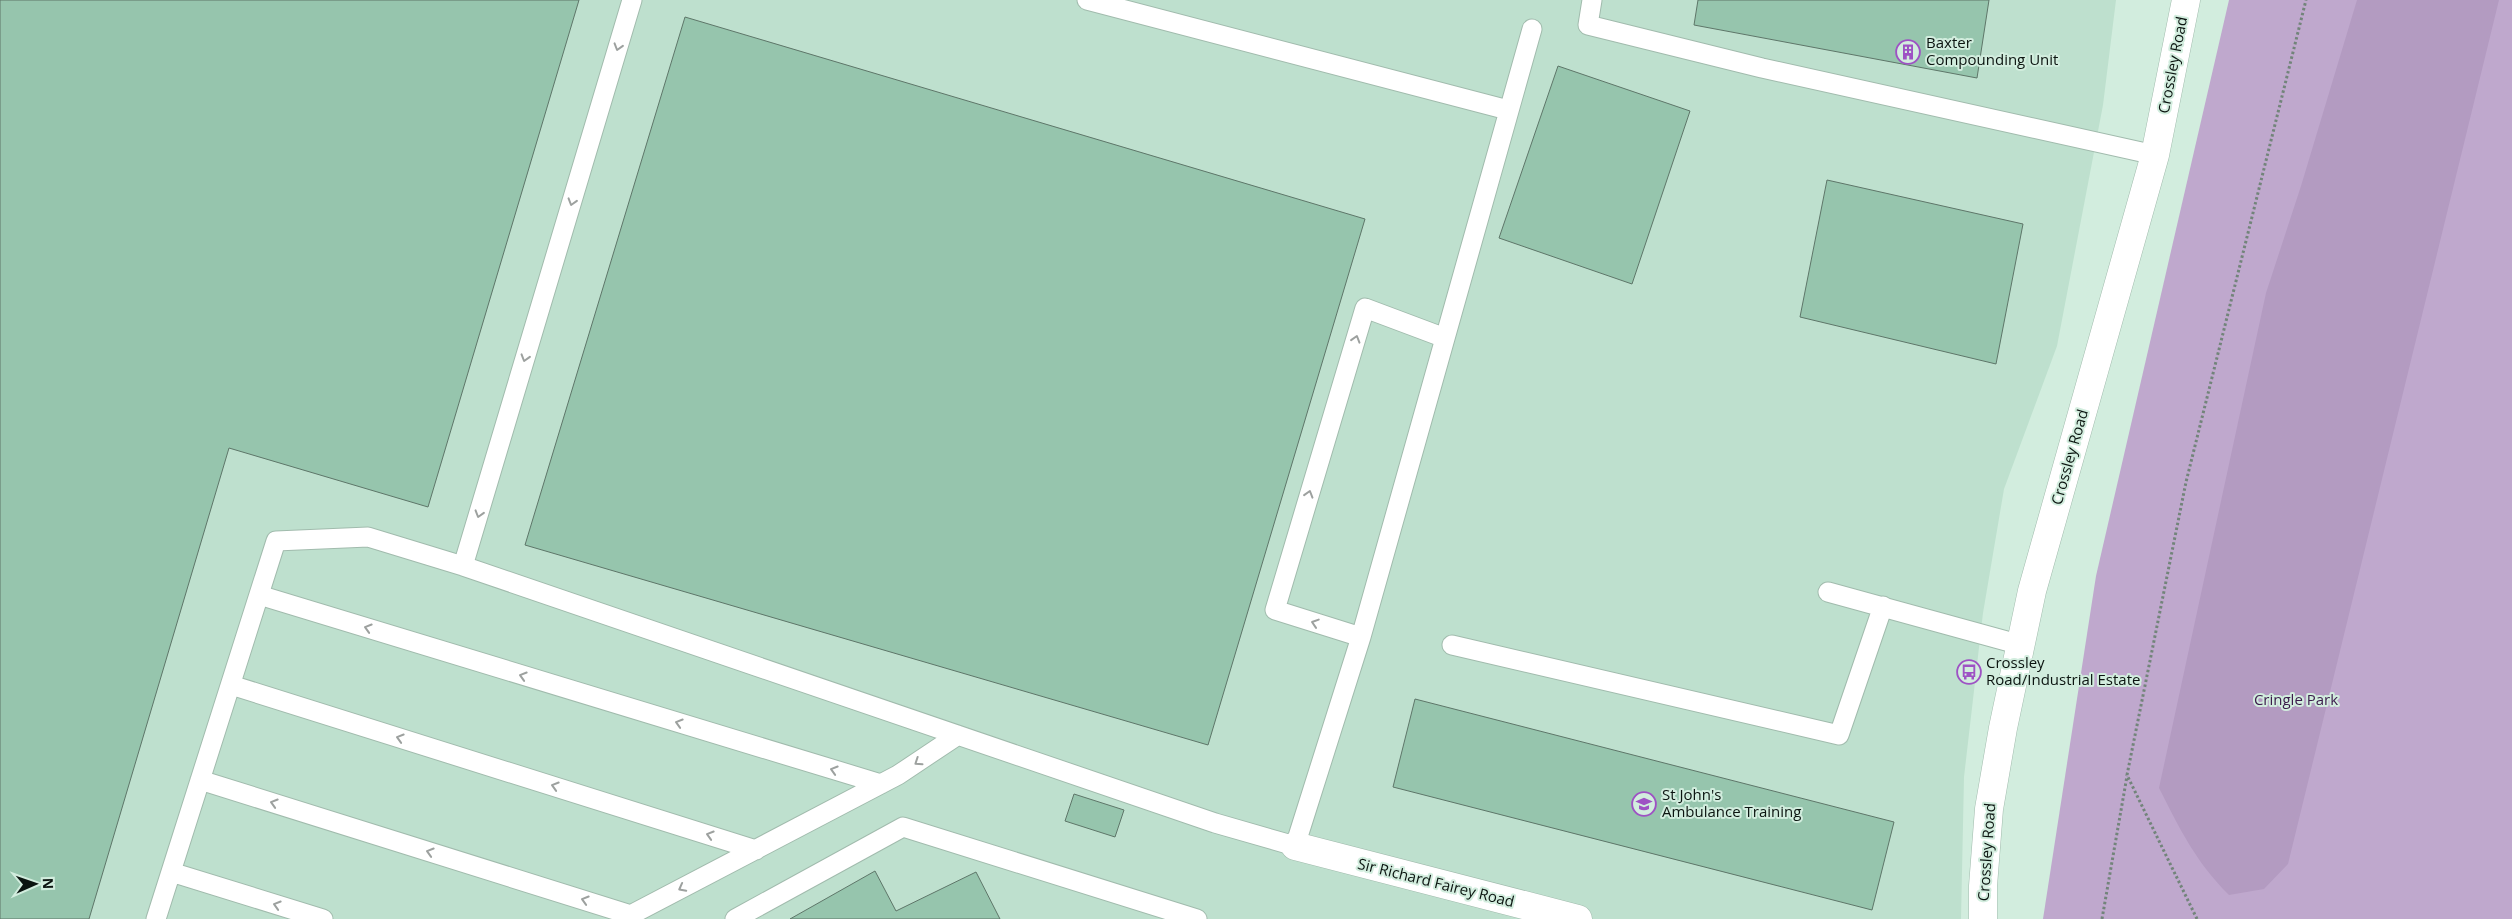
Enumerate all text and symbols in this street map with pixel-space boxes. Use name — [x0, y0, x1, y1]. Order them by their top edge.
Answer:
street label: Crossley Road — [2153, 15, 2191, 115]
place label: Baxter Compounding Unit — [1926, 32, 2058, 69]
building icon: Baxter Compounding Unit — [1895, 39, 1921, 65]
one-way arrow — [614, 42, 624, 50]
one-way arrow — [567, 198, 577, 206]
one-way arrow — [1350, 335, 1360, 343]
one-way arrow — [521, 354, 531, 362]
street label: Crossley Road — [2046, 407, 2092, 507]
one-way arrow — [1304, 491, 1314, 499]
one-way arrow — [474, 509, 484, 518]
one-way arrow — [1311, 618, 1320, 628]
one-way arrow — [364, 624, 372, 634]
place label: Crossley Road/Industrial Estate — [1986, 652, 2140, 689]
bus stop icon: Crossley Road/Industrial Estate — [1956, 659, 1982, 685]
one-way arrow — [519, 671, 528, 681]
park label: Cringle Park — [2254, 689, 2338, 709]
one-way arrow — [675, 718, 683, 728]
one-way arrow — [396, 733, 404, 743]
one-way arrow — [914, 756, 923, 765]
one-way arrow — [830, 766, 839, 776]
one-way arrow — [551, 782, 559, 792]
place label: St John's Ambulance Training — [1662, 784, 1801, 821]
school or university icon: St John's Ambulance Training — [1631, 791, 1657, 817]
one-way arrow — [271, 799, 279, 809]
street label: Crossley Road — [1973, 802, 1999, 902]
one-way arrow — [706, 831, 714, 841]
one-way arrow — [426, 847, 434, 857]
street label: Sir Richard Fairey Road — [1356, 853, 1517, 911]
north arrow — [10, 859, 60, 909]
text: N — [39, 878, 58, 890]
one-way arrow — [678, 882, 687, 892]
one-way arrow — [581, 896, 589, 906]
one-way arrow — [273, 900, 281, 910]

